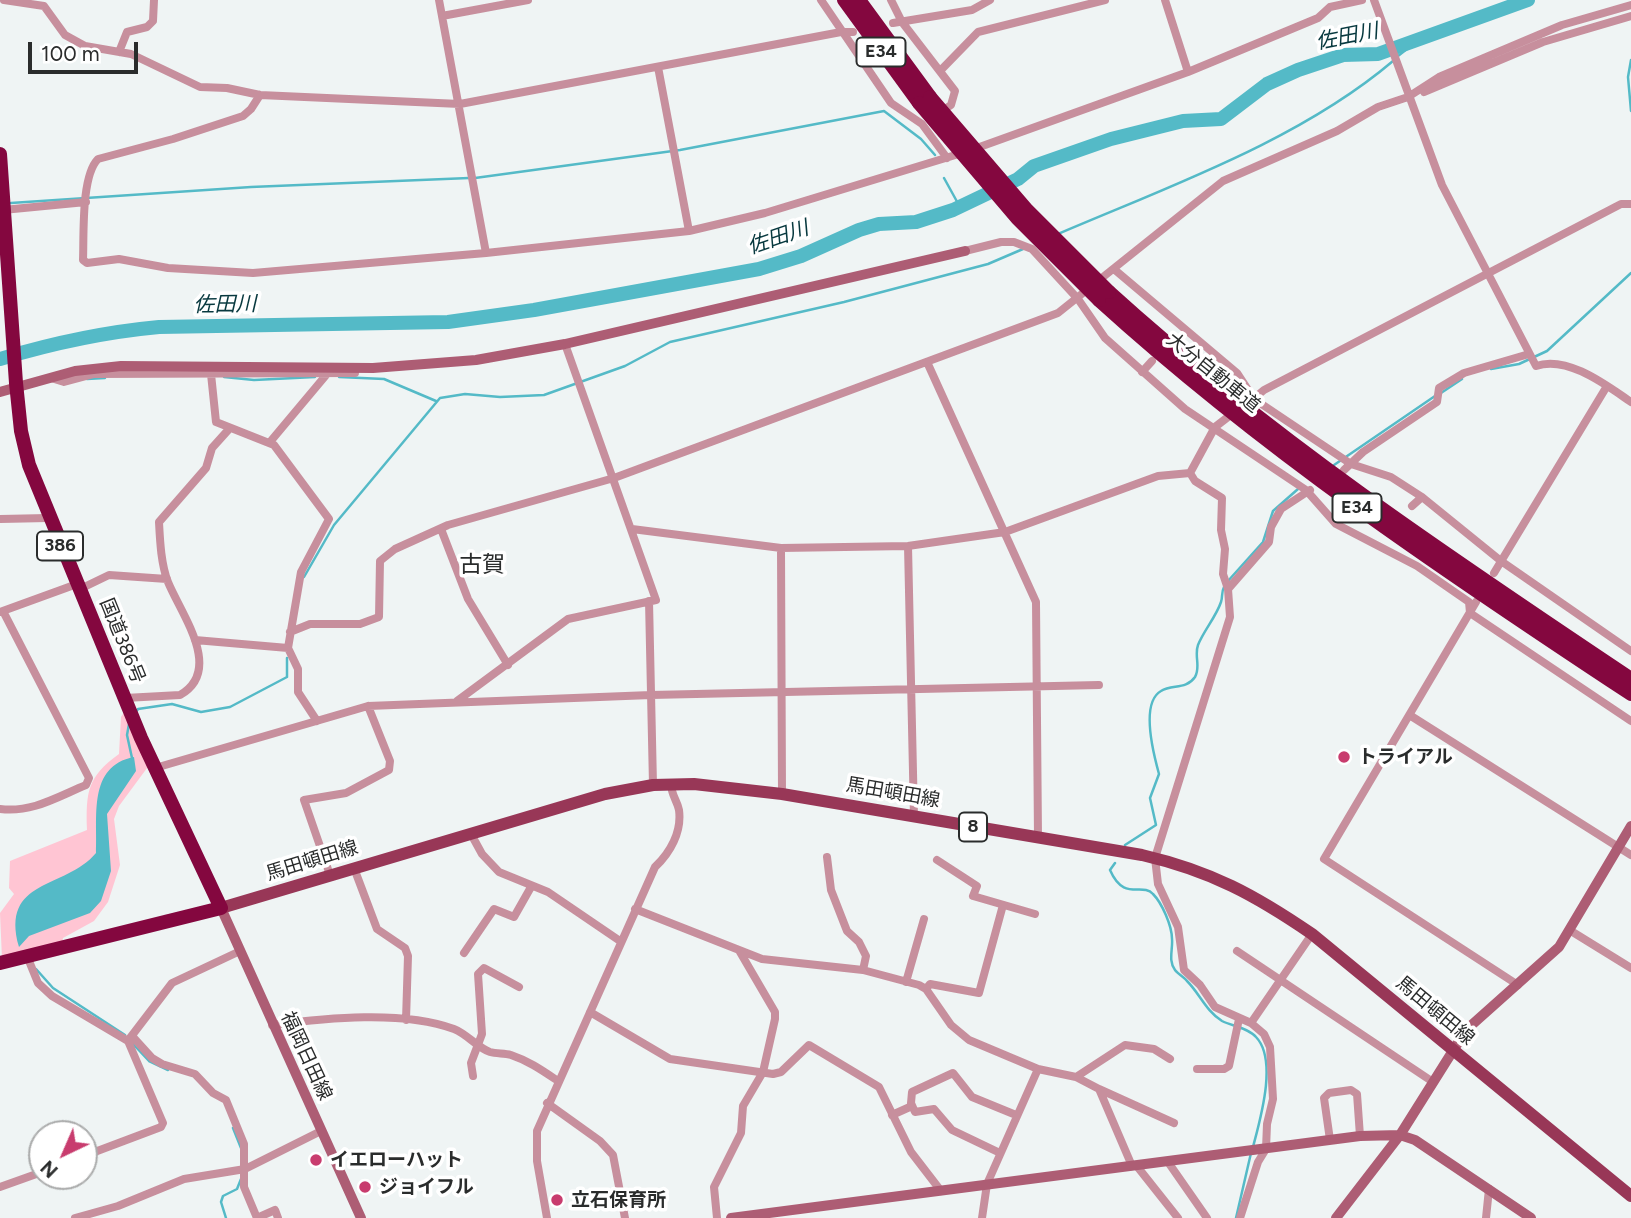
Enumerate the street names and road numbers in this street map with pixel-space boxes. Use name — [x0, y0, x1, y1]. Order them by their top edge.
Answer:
road number: E34 — [856, 38, 906, 66]
street label: 大分自動車道 — [1162, 328, 1264, 418]
road number: E34 — [1332, 494, 1382, 522]
road number: 386 — [37, 532, 83, 560]
street label: 国道386号 — [95, 595, 149, 687]
street label: 馬田頓田線 — [844, 774, 942, 812]
road number: 8 — [959, 812, 987, 842]
street label: 馬田頓田線 — [263, 836, 361, 886]
street label: 馬田頓田線 — [1391, 972, 1479, 1050]
street label: 福岡日田線 — [276, 1008, 336, 1104]

